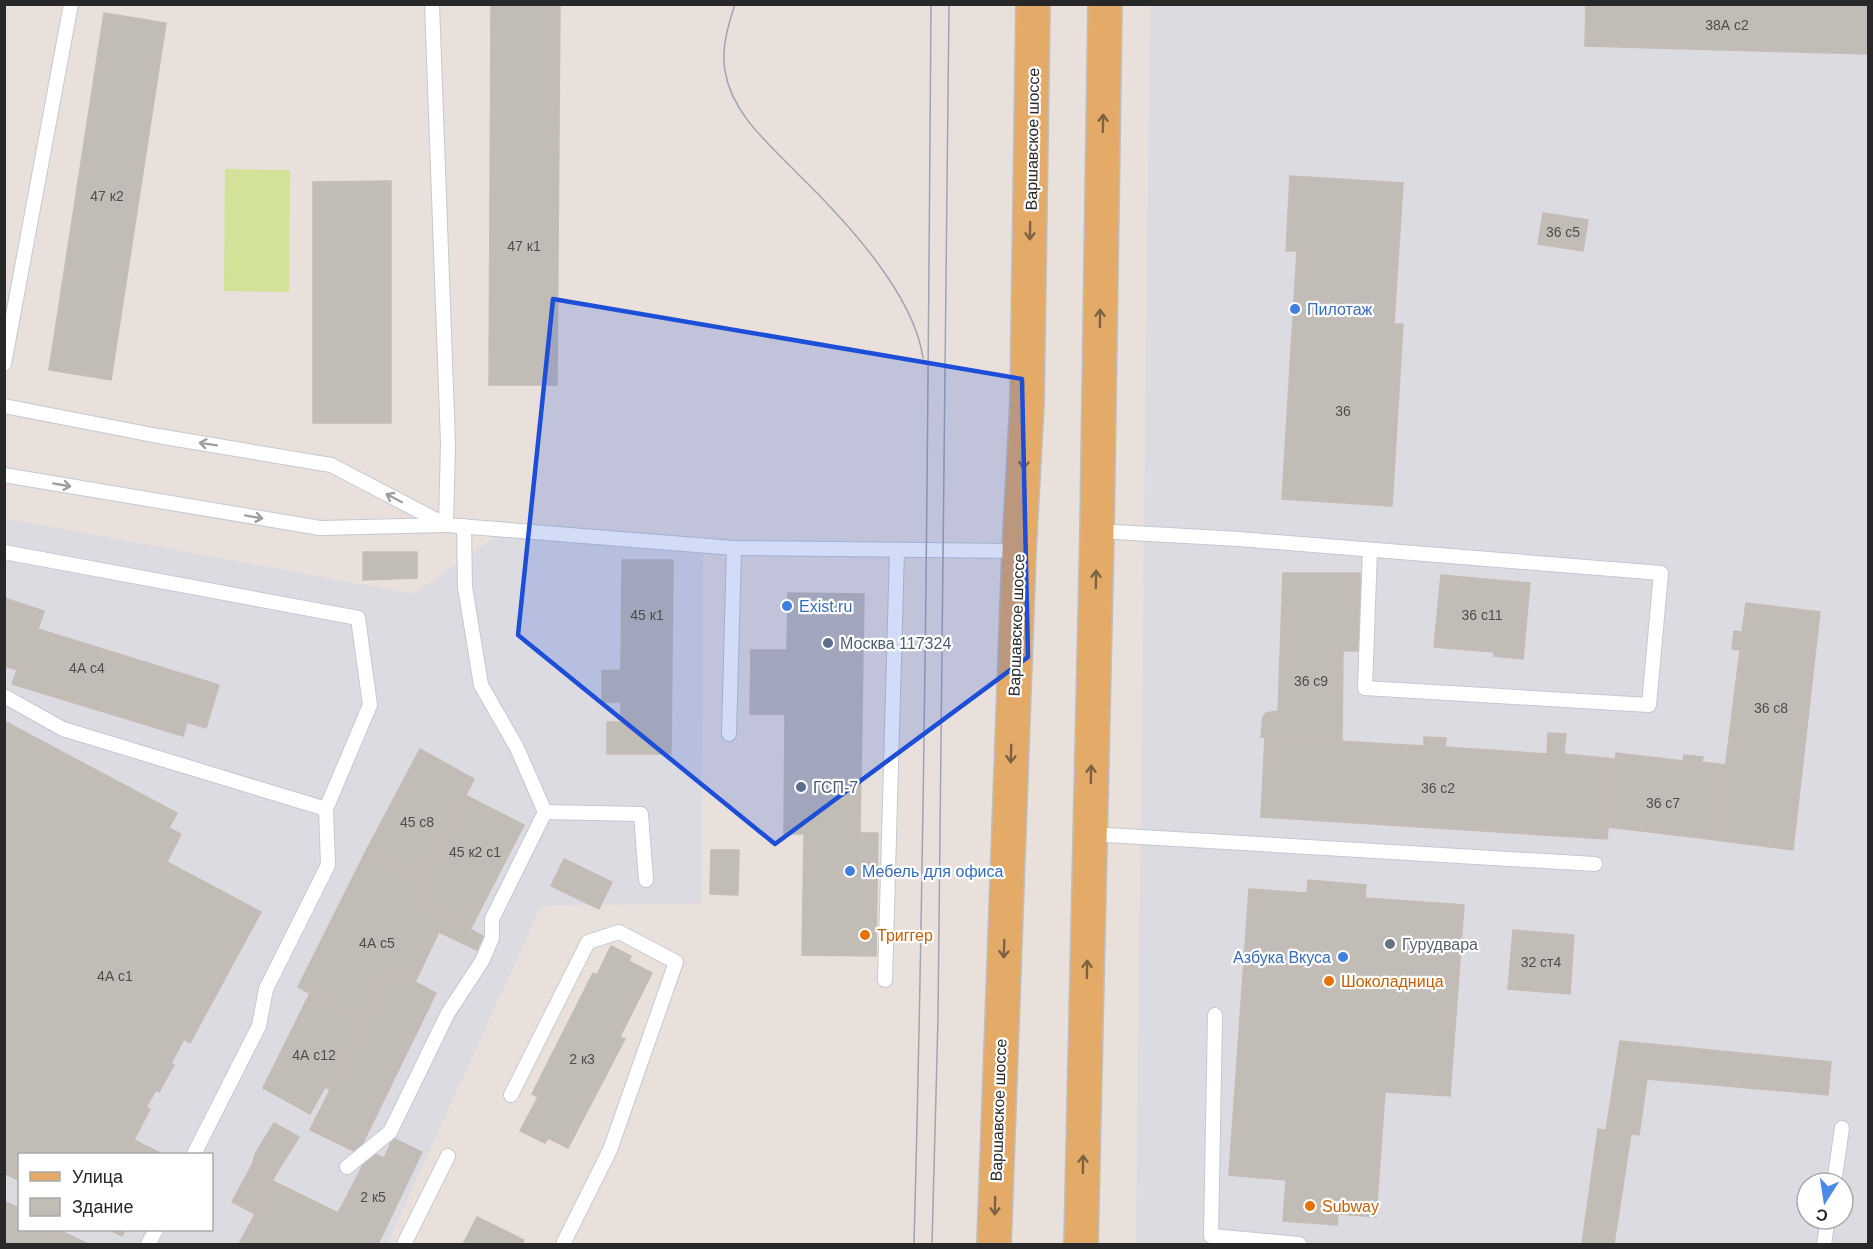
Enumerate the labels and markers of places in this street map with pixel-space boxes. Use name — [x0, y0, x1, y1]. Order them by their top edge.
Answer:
place label: Пилотаж — [1307, 301, 1373, 318]
marker: Пилотаж — [1288, 302, 1302, 316]
place label: Exist.ru — [799, 598, 852, 615]
marker: Exist.ru — [780, 599, 794, 613]
place label: Москва 117324 — [840, 635, 951, 652]
marker: Москва 117324 — [821, 636, 835, 650]
place label: ГСП-7 — [813, 779, 858, 796]
marker: ГСП-7 — [794, 780, 808, 794]
place label: Мебель для офиса — [862, 863, 1003, 880]
marker: Мебель для офиса — [843, 864, 857, 878]
place label: Триггер — [877, 927, 933, 944]
marker: Триггер — [858, 928, 872, 942]
place label: Гурудвара — [1402, 936, 1478, 953]
marker: Гурудвара — [1383, 937, 1397, 951]
place label: Азбука Вкуса — [1233, 949, 1331, 966]
marker: Азбука Вкуса — [1336, 950, 1350, 964]
place label: Шоколадница — [1341, 973, 1444, 990]
marker: Шоколадница — [1322, 974, 1336, 988]
place label: Subway — [1322, 1198, 1379, 1215]
marker: Subway — [1303, 1199, 1317, 1213]

